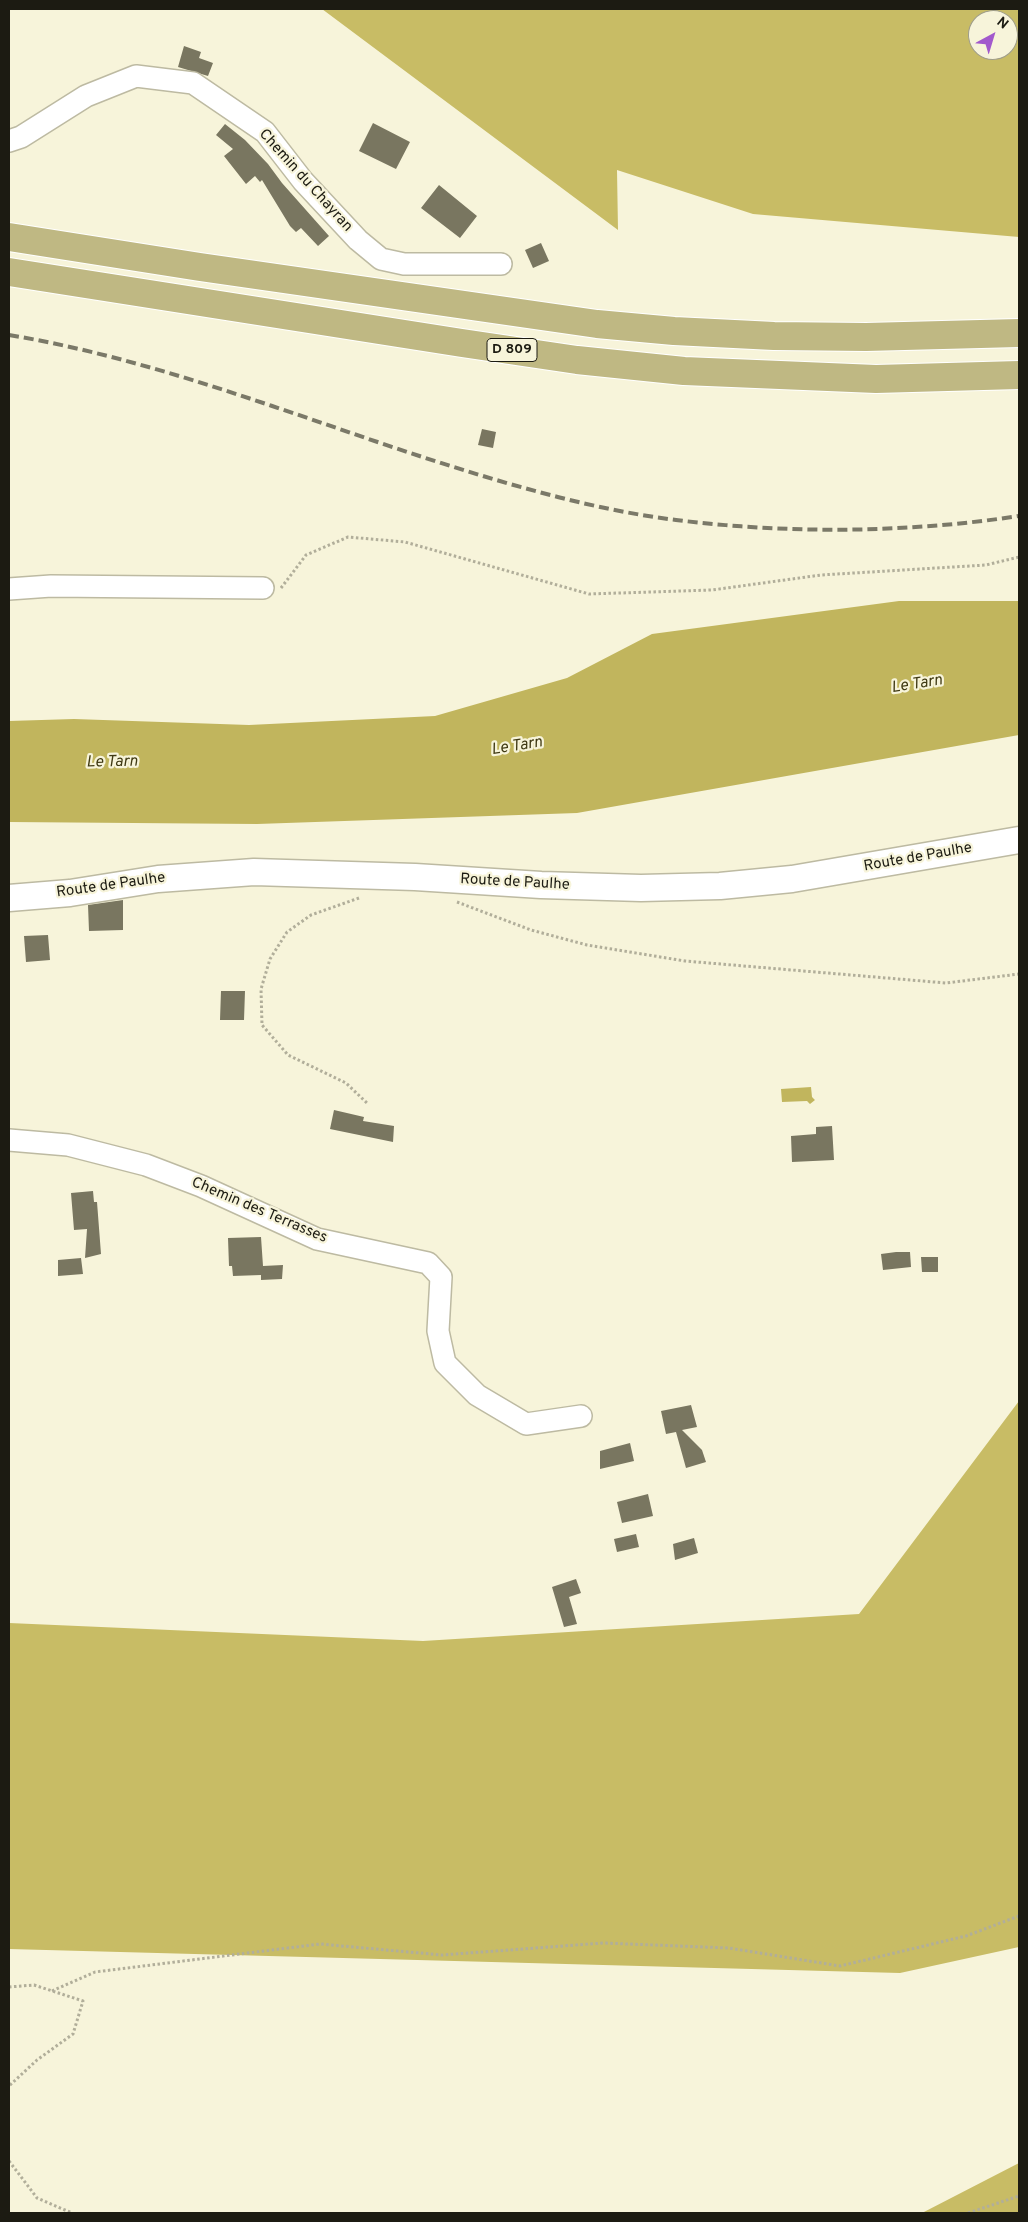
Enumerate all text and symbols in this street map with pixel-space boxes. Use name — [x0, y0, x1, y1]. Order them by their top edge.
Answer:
north arrow — [968, 10, 1018, 60]
text: N — [993, 14, 1011, 34]
street label: Chemin du Chayran — [254, 126, 356, 236]
road number: D 809 — [487, 338, 537, 362]
water label: Le Tarn — [890, 671, 944, 699]
water label: Le Tarn — [490, 733, 544, 761]
water label: Le Tarn — [86, 753, 138, 773]
street label: Route de Paulhe — [862, 840, 974, 876]
street label: Route de Paulhe — [55, 869, 167, 903]
street label: Route de Paulhe — [460, 871, 570, 895]
street label: Chemin des Terrasses — [188, 1174, 330, 1248]

